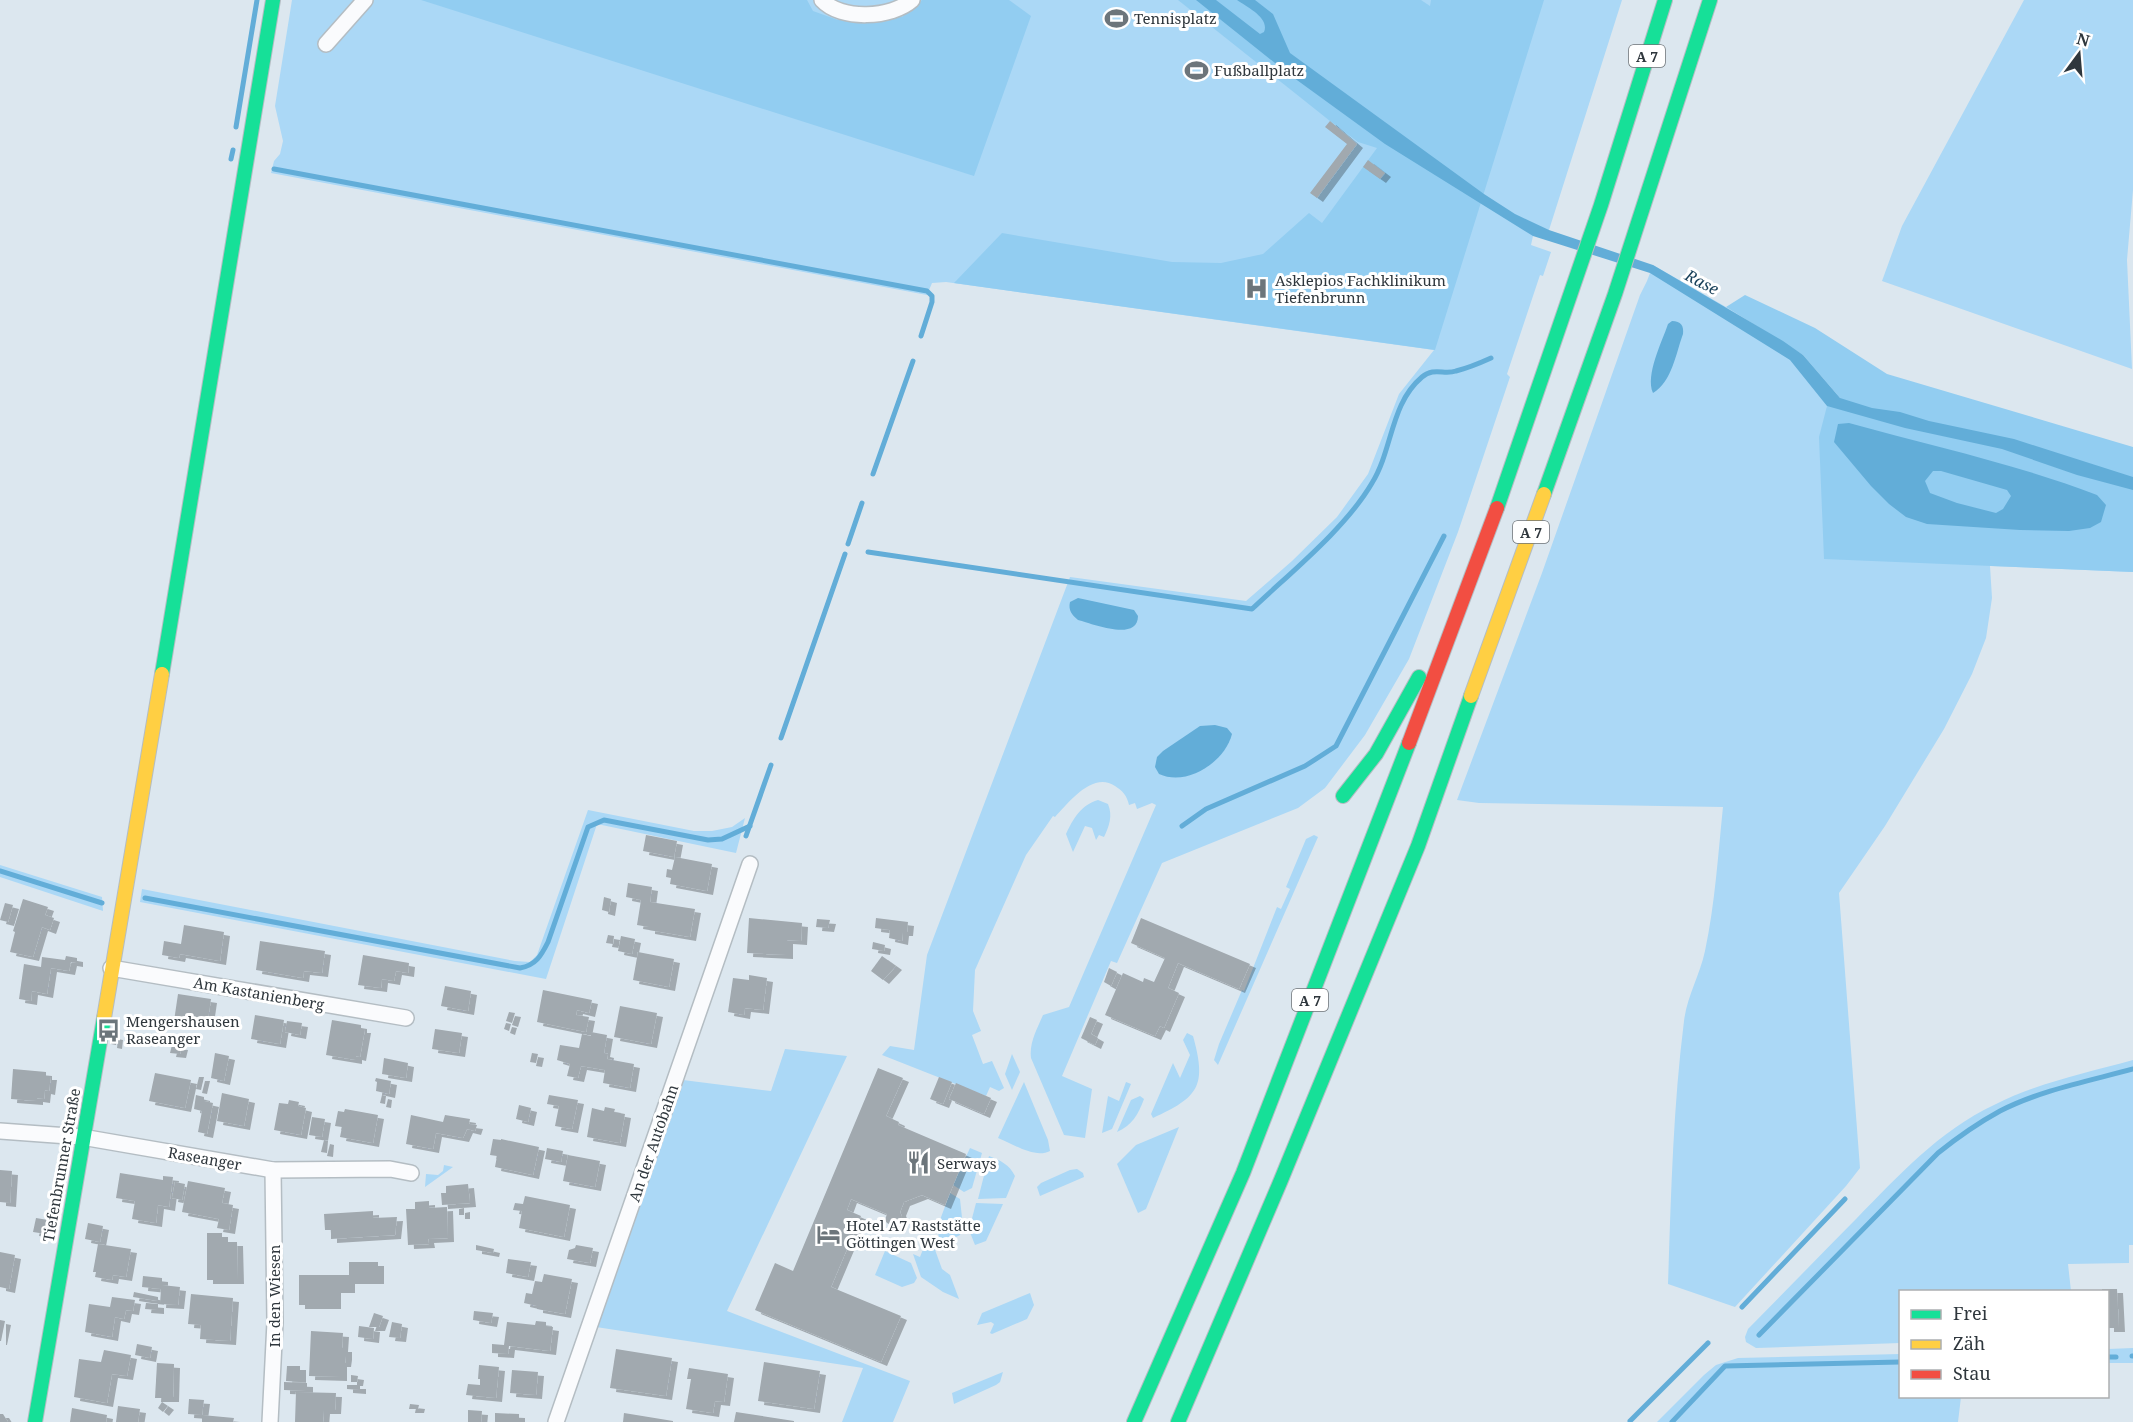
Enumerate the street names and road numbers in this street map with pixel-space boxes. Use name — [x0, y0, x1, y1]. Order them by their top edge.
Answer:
road number: A 7 — [1629, 45, 1665, 67]
road number: A 7 — [1513, 521, 1549, 543]
street label: Am Kastanienberg — [192, 972, 326, 1014]
road number: A 7 — [1292, 989, 1328, 1011]
street label: An der Autobahn — [624, 1081, 683, 1204]
street label: Tiefenbrunner Straße — [38, 1087, 84, 1243]
street label: Raseanger — [167, 1142, 243, 1174]
street label: In den Wiesen — [264, 1244, 284, 1347]

